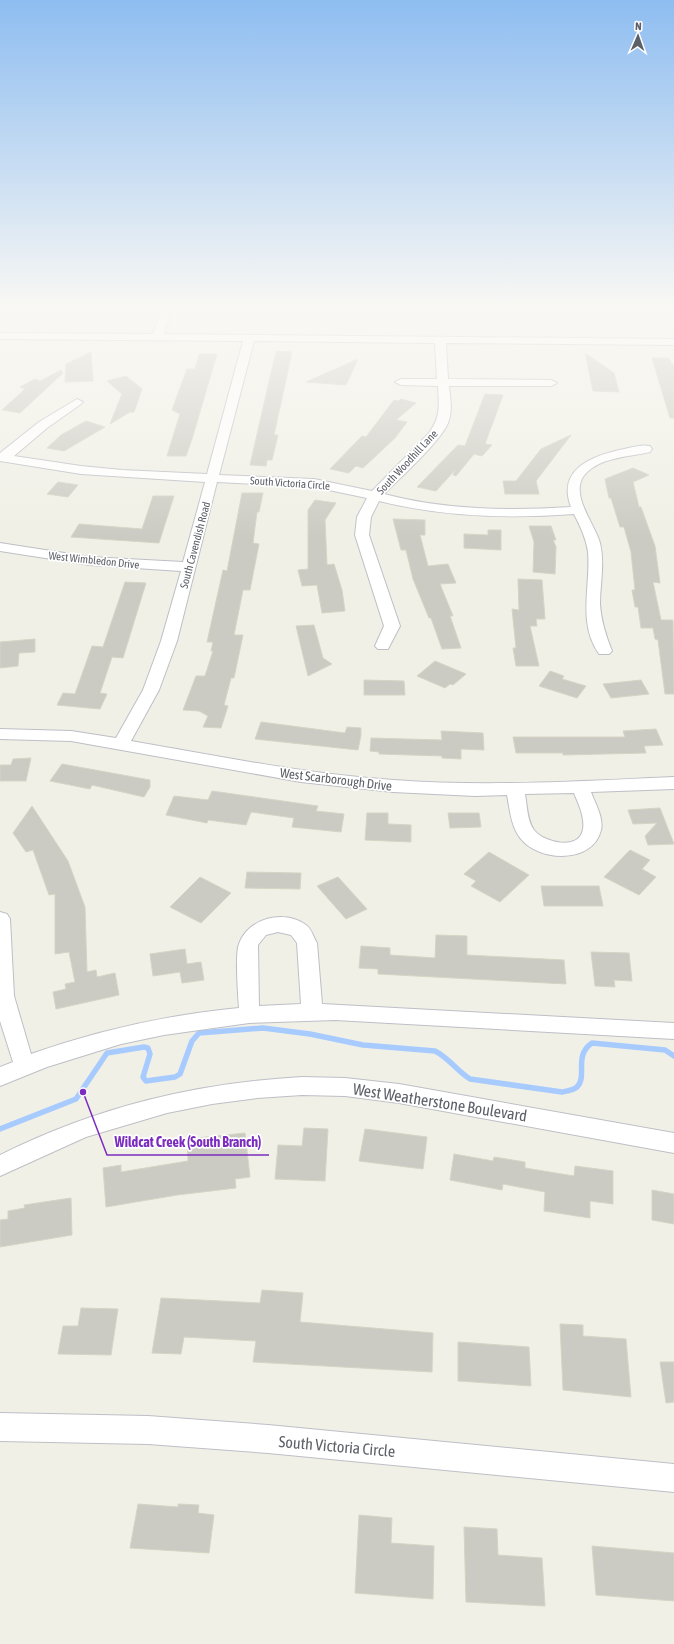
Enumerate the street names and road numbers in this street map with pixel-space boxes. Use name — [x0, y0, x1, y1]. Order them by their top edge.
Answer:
street label: South Woodhill Lane — [374, 427, 440, 497]
street label: South Victoria Circle — [250, 474, 330, 492]
street label: South Cavendish Road — [178, 500, 212, 590]
street label: West Wimbledon Drive — [48, 549, 140, 571]
street label: West Scarborough Drive — [279, 765, 393, 794]
street label: West Weatherstone Boulevard — [352, 1079, 528, 1125]
street label: South Victoria Circle — [278, 1432, 396, 1460]

